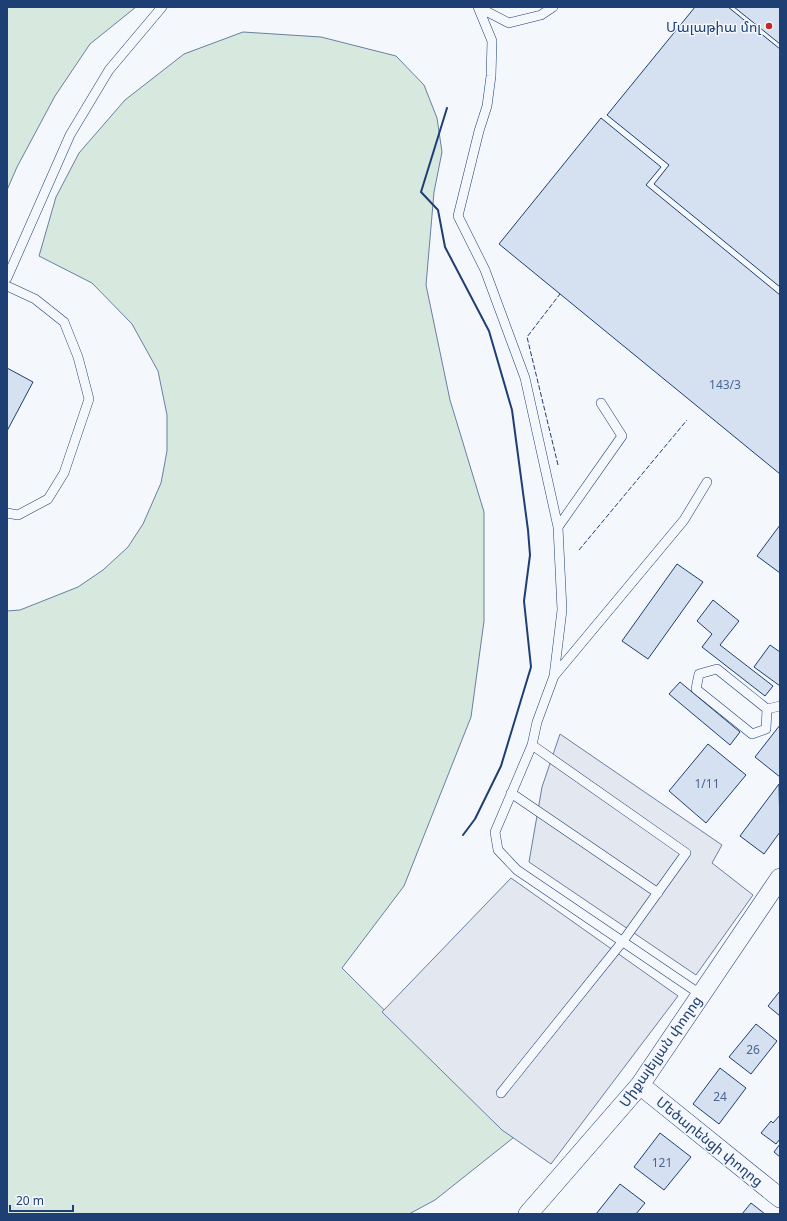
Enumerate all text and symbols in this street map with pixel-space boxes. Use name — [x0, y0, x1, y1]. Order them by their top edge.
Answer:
place label: Մալաթիա մոլ — [666, 17, 761, 36]
marker: Մալաթիա մոլ — [764, 21, 774, 31]
house number: 143/3 — [709, 376, 741, 393]
house number: 1/11 — [694, 775, 720, 792]
street label: Միքայելյան փողոց — [614, 992, 706, 1110]
house number: 26 — [746, 1041, 760, 1058]
house number: 24 — [713, 1088, 727, 1105]
street label: Մեծարենցի փողոց — [653, 1092, 767, 1190]
house number: 121 — [652, 1154, 672, 1171]
scale bar — [10, 1187, 73, 1213]
text: 20 m — [16, 1192, 44, 1209]

